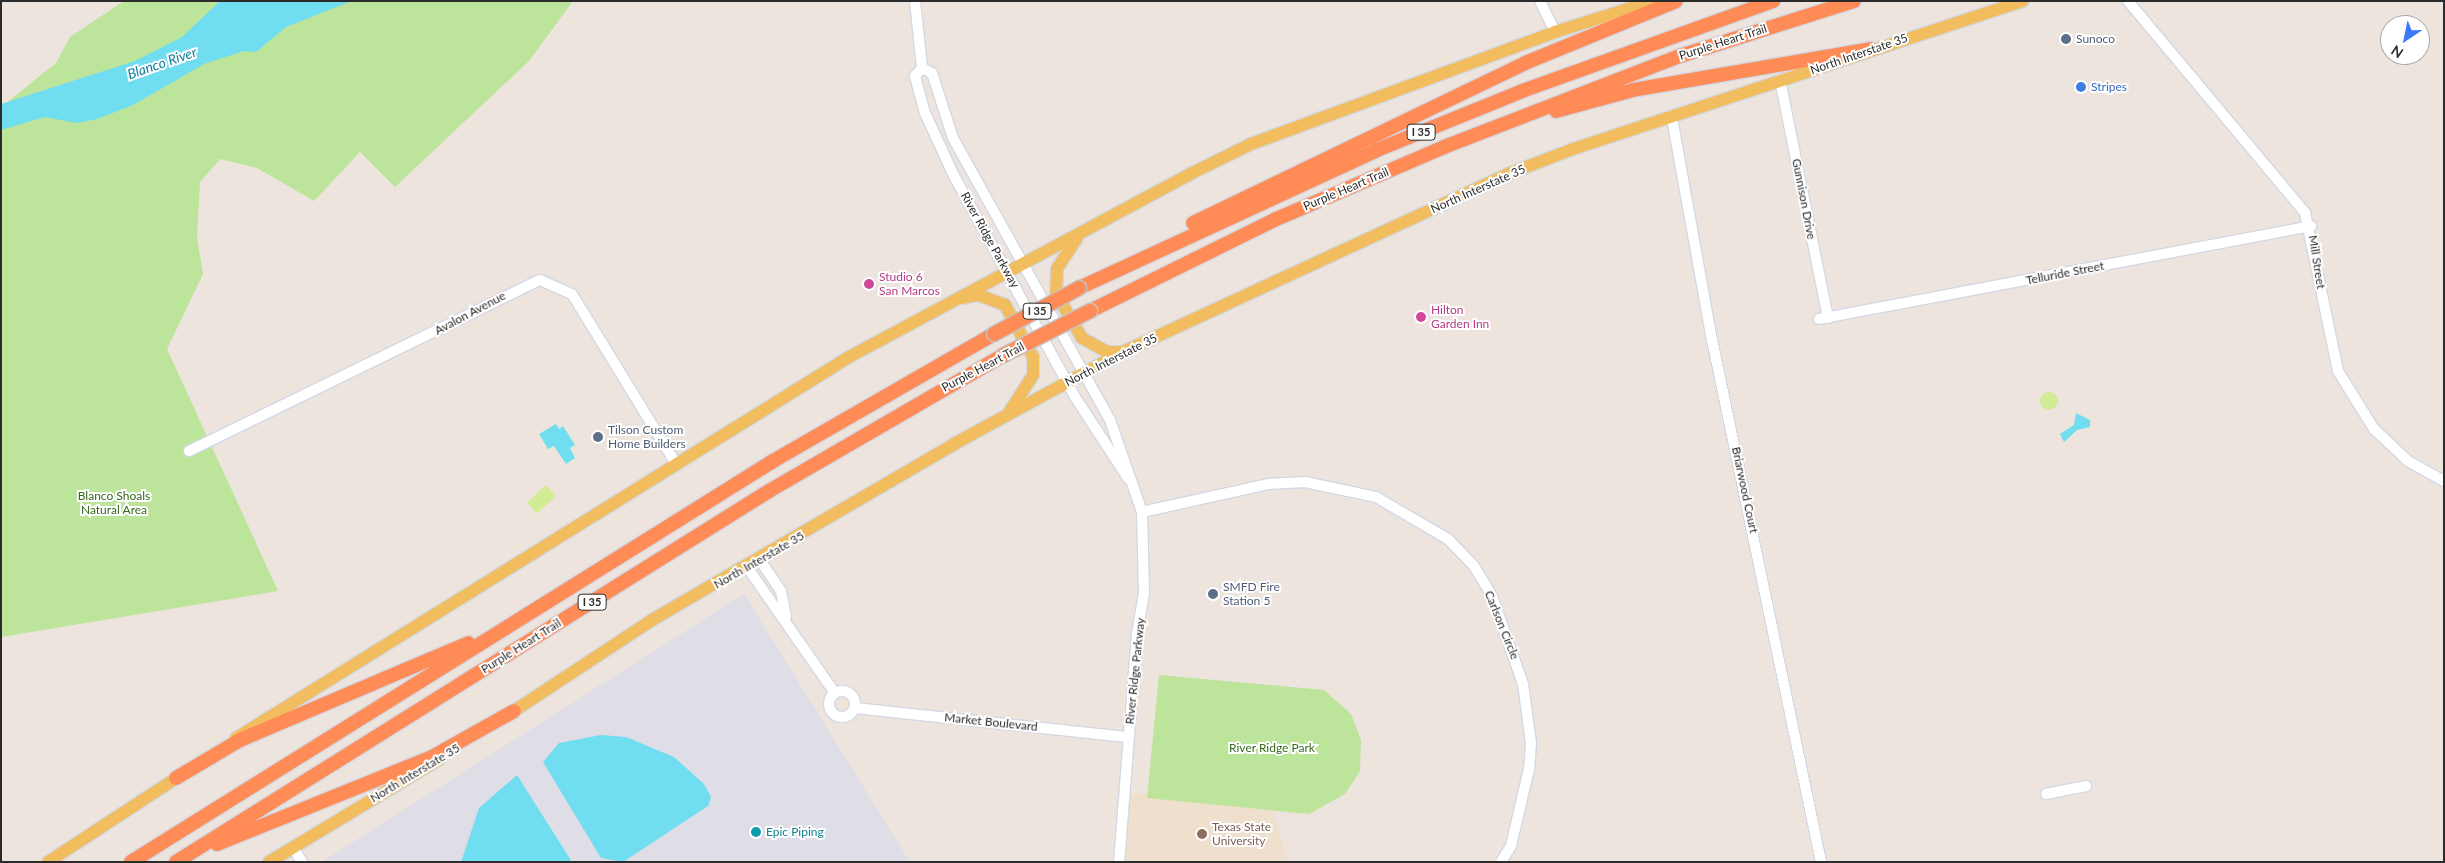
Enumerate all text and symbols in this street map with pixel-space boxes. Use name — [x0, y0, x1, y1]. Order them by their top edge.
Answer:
north arrow — [2380, 15, 2430, 65]
street label: Purple Heart Trail — [1677, 21, 1769, 63]
street label: North Interstate 35 — [1808, 31, 1910, 77]
place label: Sunoco — [2076, 32, 2115, 46]
marker: Sunoco — [2060, 33, 2072, 45]
text: N — [2388, 42, 2406, 62]
water label: Blanco River — [125, 43, 199, 83]
place label: Stripes — [2091, 80, 2127, 94]
marker: Stripes — [2075, 81, 2087, 93]
road number: I 35 — [1406, 124, 1436, 140]
street label: Gunnison Drive — [1789, 157, 1819, 241]
street label: North Interstate 35 — [1428, 162, 1528, 216]
street label: Purple Heart Trail — [1301, 164, 1391, 214]
street label: River Ridge Parkway — [958, 189, 1022, 291]
street label: Mill Street — [2306, 234, 2328, 290]
street label: Telluride Street — [2025, 258, 2105, 288]
place label: Studio 6 San Marcos — [879, 270, 940, 298]
marker: Studio 6 San Marcos — [863, 278, 875, 290]
street label: Avalon Avenue — [432, 288, 508, 338]
road number: I 35 — [1022, 302, 1052, 320]
place label: Hilton Garden Inn — [1431, 303, 1489, 331]
marker: Hilton Garden Inn — [1415, 311, 1427, 323]
street label: North Interstate 35 — [1062, 330, 1160, 390]
street label: Purple Heart Trail — [939, 339, 1027, 395]
place label: Tilson Custom Home Builders — [608, 423, 686, 451]
marker: Tilson Custom Home Builders — [592, 431, 604, 443]
street label: Briarwood Court — [1729, 445, 1761, 535]
park label: Blanco Shoals Natural Area — [78, 489, 150, 517]
street label: North Interstate 35 — [711, 528, 807, 592]
place label: SMFD Fire Station 5 — [1223, 580, 1280, 608]
marker: SMFD Fire Station 5 — [1207, 588, 1219, 600]
street label: Carlson Circle — [1482, 589, 1522, 661]
road number: I 35 — [577, 594, 607, 610]
street label: Purple Heart Trail — [478, 616, 564, 676]
street label: River Ridge Parkway — [1122, 617, 1148, 725]
street label: Market Boulevard — [944, 710, 1038, 734]
street label: North Interstate 35 — [368, 741, 462, 805]
park label: River Ridge Park — [1229, 741, 1315, 755]
place label: Texas State University — [1212, 820, 1271, 848]
place label: Epic Piping — [766, 825, 824, 839]
marker: Epic Piping — [750, 826, 762, 838]
marker: Texas State University — [1196, 828, 1208, 840]

